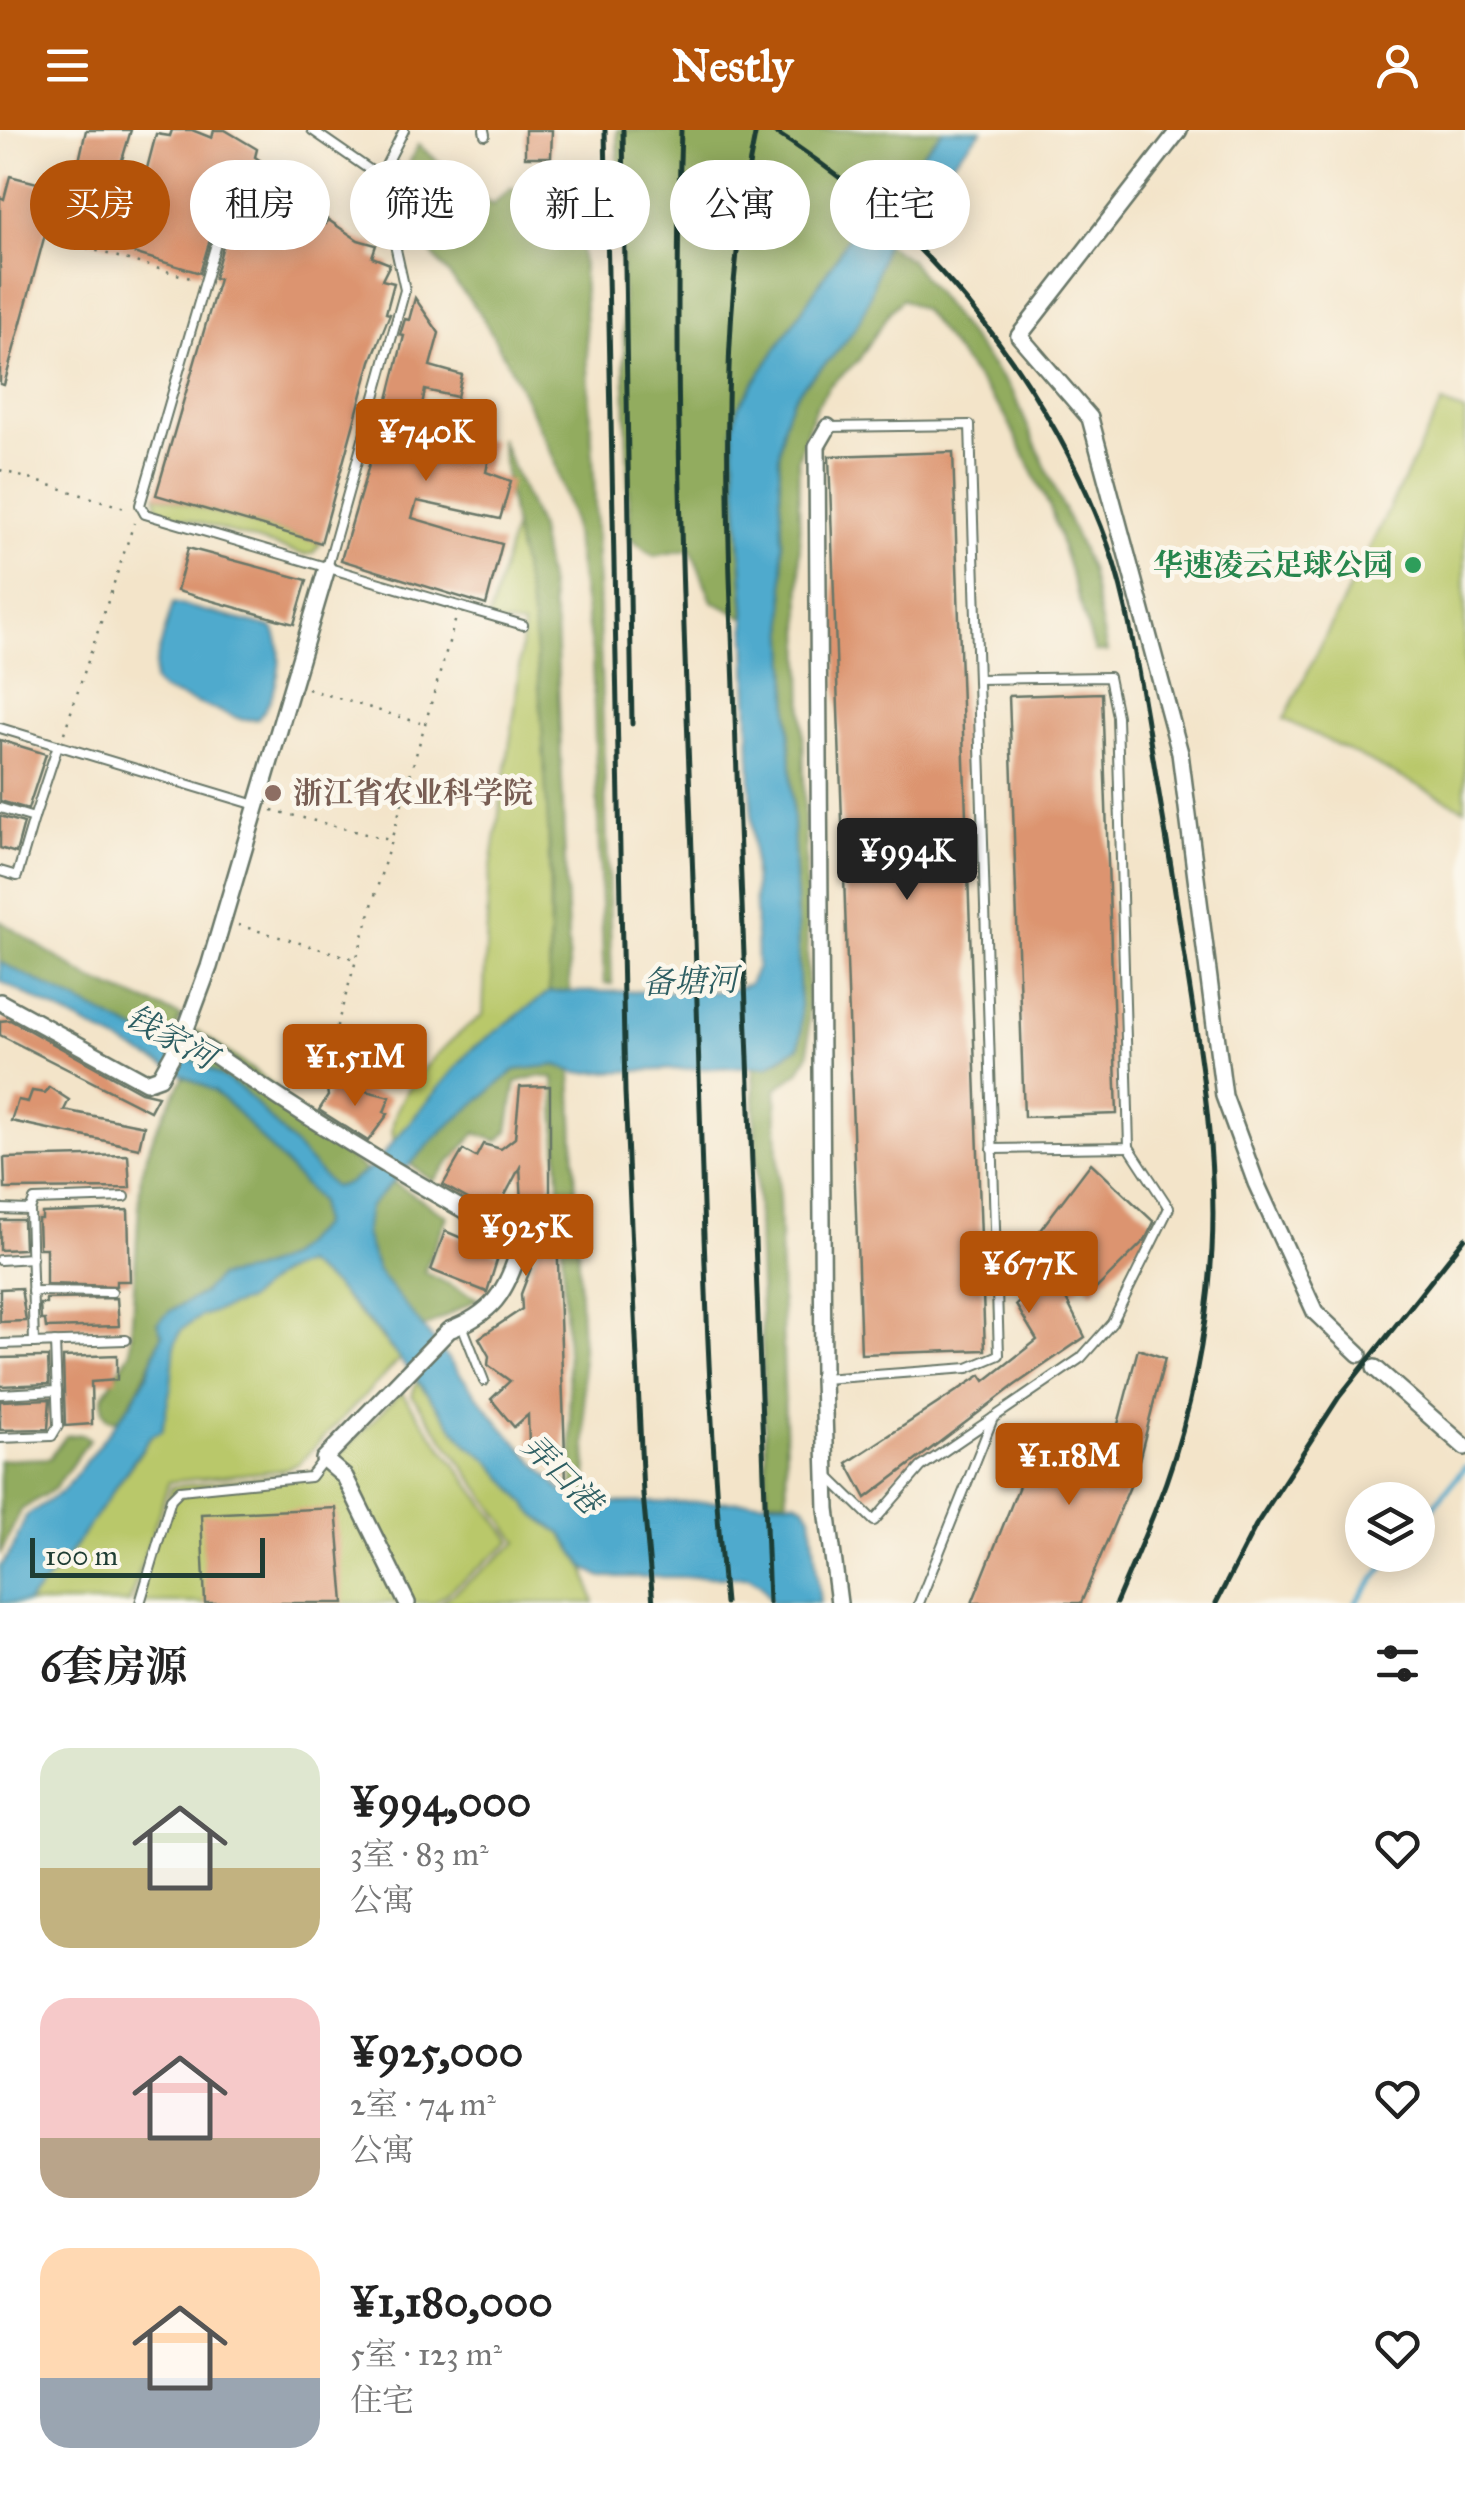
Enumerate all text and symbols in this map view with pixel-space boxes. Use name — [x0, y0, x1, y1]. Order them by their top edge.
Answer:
icon: menu — [40, 38, 95, 93]
text: Nestly — [672, 38, 793, 93]
icon: person — [1370, 38, 1425, 93]
chip: 买房 — [30, 160, 170, 250]
chip: 租房 — [190, 160, 330, 250]
chip: 筛选 — [350, 160, 490, 250]
chip: 新上 — [510, 160, 650, 250]
chip: 公寓 — [670, 160, 810, 250]
chip: 住宅 — [830, 160, 970, 250]
pin: ¥740K — [356, 399, 496, 484]
text: ¥740K — [378, 412, 474, 451]
place label: 华速凌云足球公园 — [1153, 547, 1393, 583]
marker: 华速凌云足球公园 — [1402, 554, 1424, 576]
place label: 浙江省农业科学院 — [293, 775, 533, 811]
marker: 浙江省农业科学院 — [262, 782, 284, 804]
pin: ¥994K — [837, 818, 977, 903]
text: ¥994K — [859, 831, 955, 870]
water label: 备塘河 — [641, 960, 744, 1003]
water label: 钱家河 — [119, 997, 227, 1080]
pin: ¥1.51M — [274, 1024, 436, 1109]
text: ¥1.51M — [305, 1037, 405, 1076]
pin: ¥925K — [456, 1194, 596, 1279]
text: ¥925K — [480, 1207, 572, 1246]
pin: ¥677K — [959, 1231, 1099, 1316]
text: ¥677K — [982, 1244, 1076, 1283]
pin: ¥1.18M — [988, 1423, 1150, 1508]
water label: 弄口港 — [514, 1427, 612, 1525]
text: ¥1.18M — [1018, 1436, 1120, 1475]
map controls — [1345, 1482, 1435, 1572]
button: layers — [1345, 1482, 1435, 1572]
scale bar — [30, 1533, 265, 1578]
text: 100 m — [45, 1538, 118, 1573]
icon: filters — [1370, 1636, 1425, 1691]
text: 6套房源 — [40, 1641, 188, 1693]
text: ¥994,000 — [350, 1776, 531, 1828]
icon: home — [120, 1788, 240, 1908]
icon: heart — [1370, 1821, 1425, 1876]
text: 3室 · 83 m² — [350, 1835, 488, 1874]
text: 公寓 — [350, 1881, 414, 1920]
text: ¥925,000 — [350, 2026, 523, 2078]
icon: home — [120, 2038, 240, 2158]
icon: heart — [1370, 2071, 1425, 2126]
text: 2室 · 74 m² — [350, 2085, 496, 2124]
text: 公寓 — [350, 2131, 414, 2170]
text: ¥1,180,000 — [350, 2276, 553, 2328]
icon: home — [120, 2288, 240, 2408]
icon: heart — [1370, 2321, 1425, 2376]
text: 5室 · 123 m² — [350, 2335, 502, 2374]
text: 住宅 — [350, 2381, 414, 2420]

